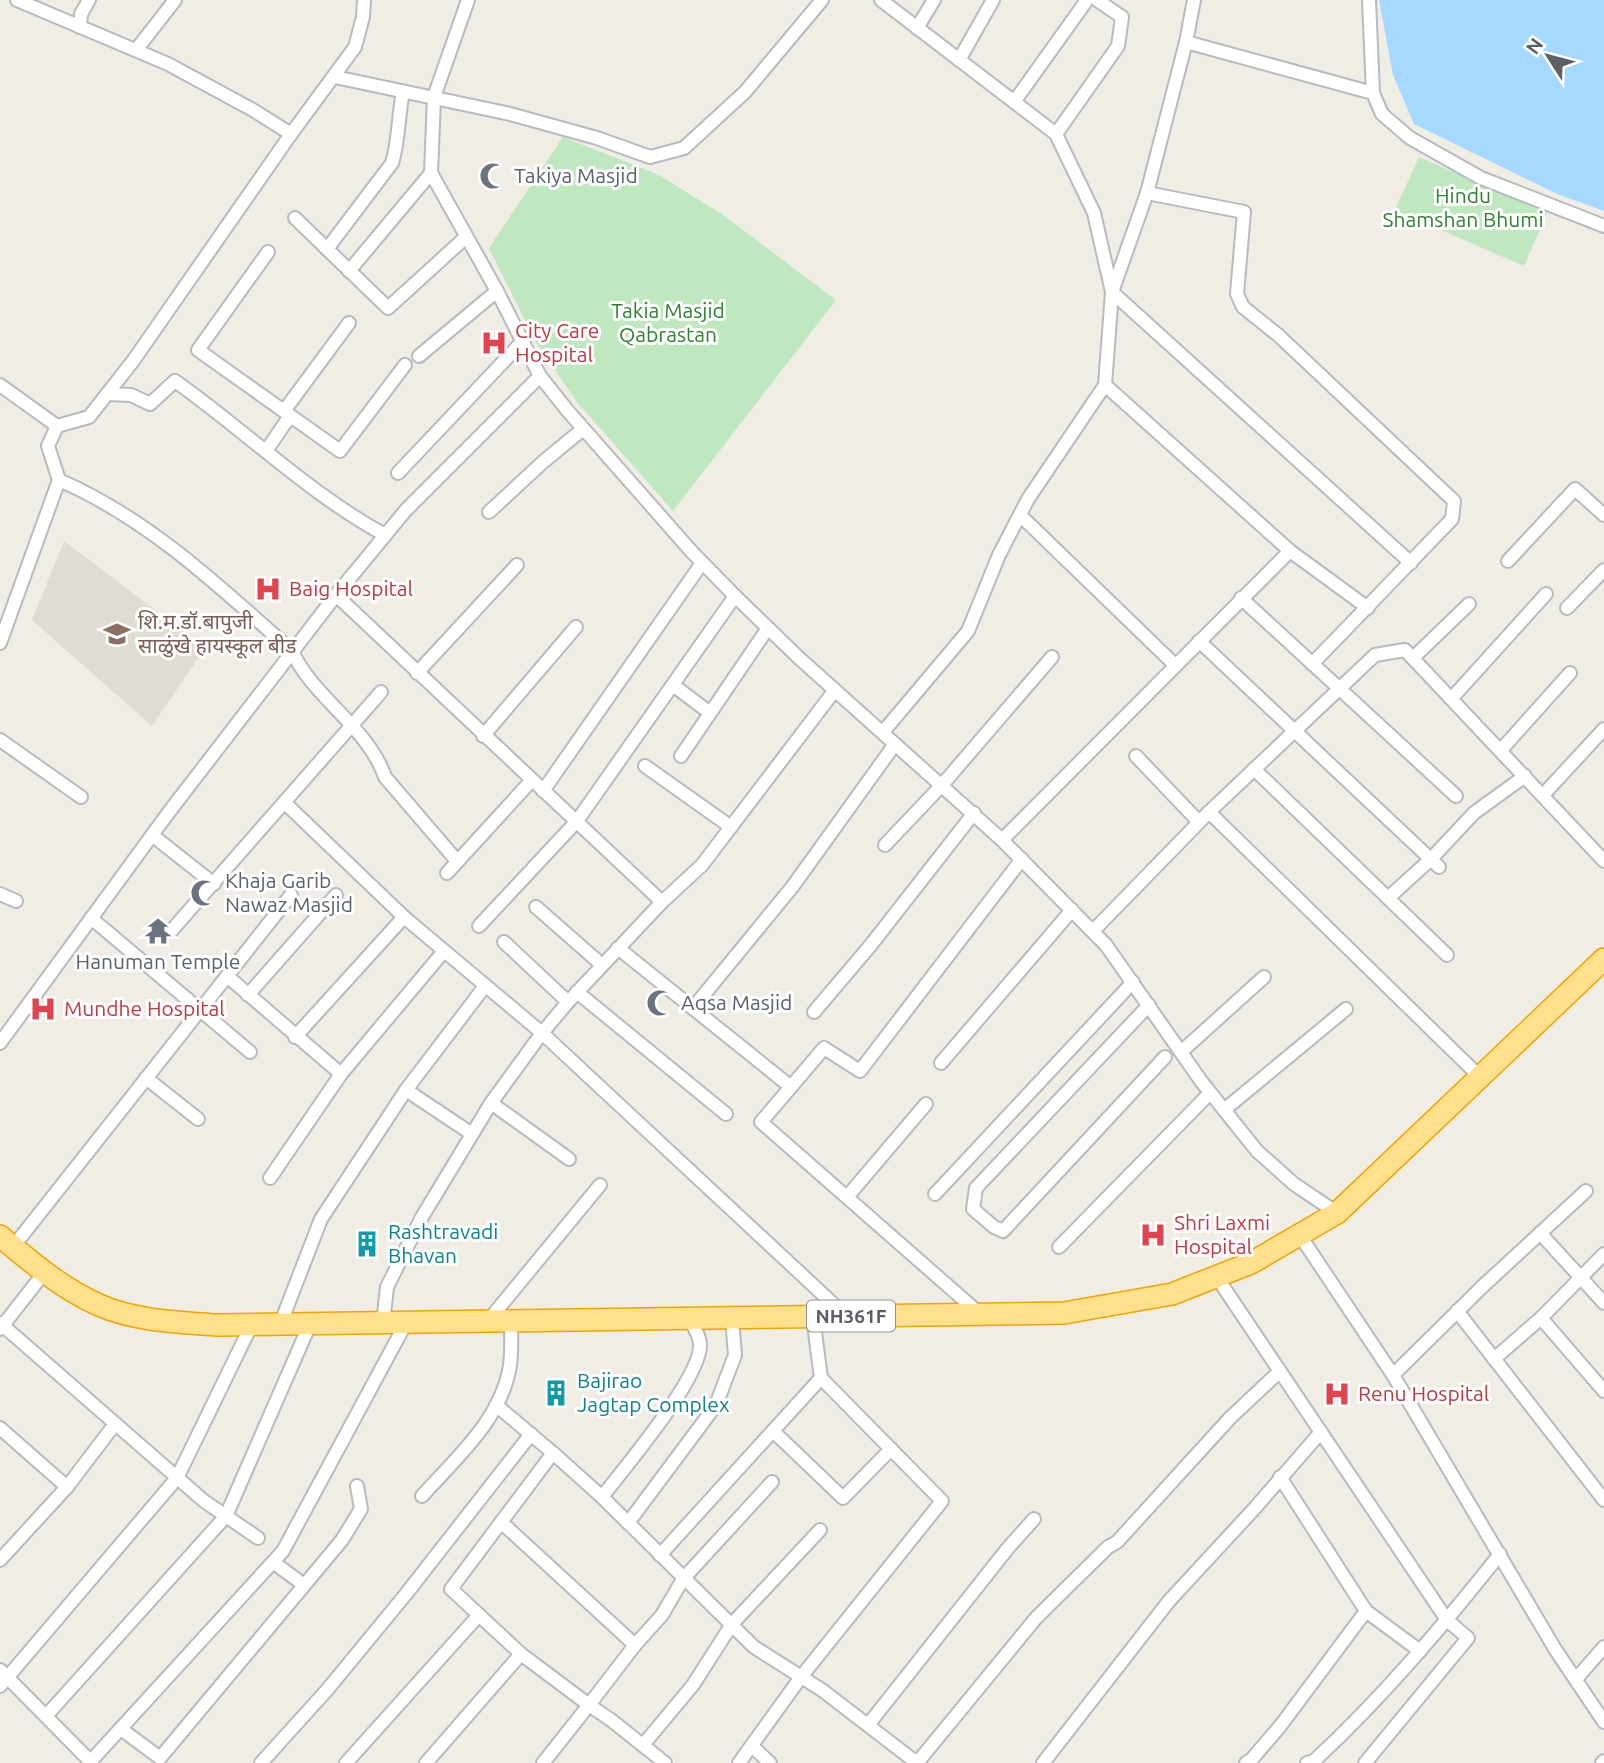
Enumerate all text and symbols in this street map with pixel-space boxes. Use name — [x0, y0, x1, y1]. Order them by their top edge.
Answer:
north arrow — [1513, 21, 1583, 91]
text: N — [1521, 34, 1547, 58]
mosque icon: Takiya Masjid — [478, 161, 508, 191]
place label: Takiya Masjid — [514, 163, 638, 187]
park label: Hindu Shamshan Bhumi — [1382, 183, 1544, 231]
park label: Takia Masjid Qabrastan — [611, 298, 725, 346]
place label: City Care Hospital — [515, 318, 599, 366]
hospital icon: City Care Hospital — [479, 328, 509, 358]
hospital icon: Baig Hospital — [253, 574, 283, 604]
place label: Baig Hospital — [289, 576, 413, 600]
place label: शि.म.डॉ.बापुजी साळुंखे हायस्कूल बीड — [138, 609, 297, 659]
school or university icon: शि.म.डॉ.बापुजी साळुंखे हायस्कूल बीड — [102, 619, 132, 649]
place label: Khaja Garib Nawaz Masjid — [225, 868, 353, 916]
mosque icon: Khaja Garib Nawaz Masjid — [189, 878, 219, 908]
temple icon: Hanuman Temple — [143, 916, 173, 946]
place label: Hanuman Temple — [76, 949, 240, 973]
mosque icon: Aqsa Masjid — [645, 988, 675, 1018]
place label: Aqsa Masjid — [681, 990, 792, 1014]
hospital icon: Mundhe Hospital — [28, 994, 58, 1024]
place label: Mundhe Hospital — [64, 996, 225, 1020]
place label: Shri Laxmi Hospital — [1174, 1210, 1270, 1258]
place label: Rashtravadi Bhavan — [388, 1219, 498, 1267]
hospital icon: Shri Laxmi Hospital — [1138, 1220, 1168, 1250]
building icon: Rashtravadi Bhavan — [352, 1229, 382, 1259]
road number: NH361F — [807, 1300, 895, 1332]
place label: Bajirao Jagtap Complex — [577, 1368, 730, 1416]
building icon: Bajirao Jagtap Complex — [541, 1378, 571, 1408]
hospital icon: Renu Hospital — [1322, 1379, 1352, 1409]
place label: Renu Hospital — [1358, 1381, 1489, 1405]

